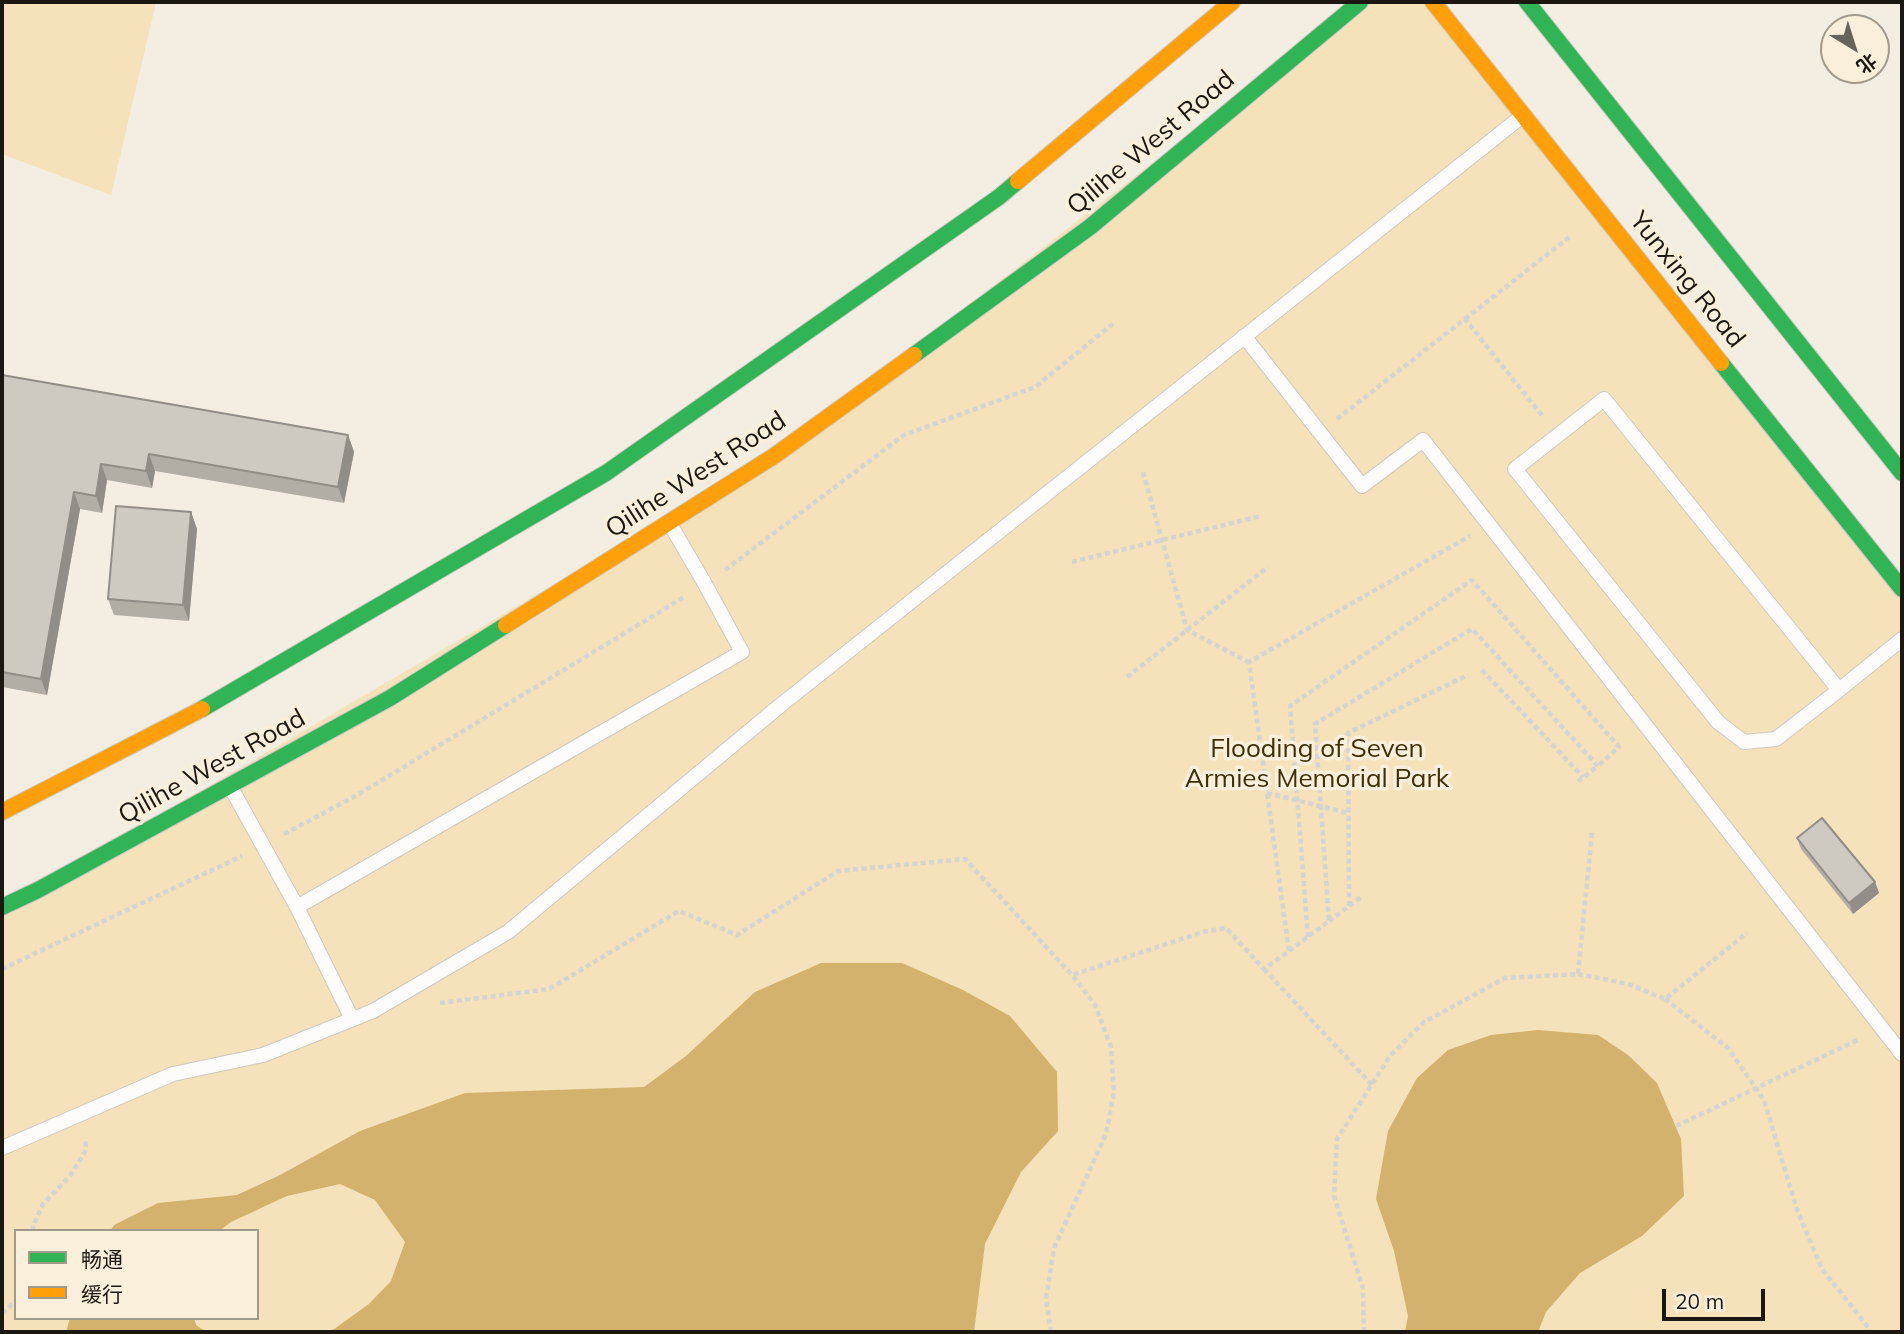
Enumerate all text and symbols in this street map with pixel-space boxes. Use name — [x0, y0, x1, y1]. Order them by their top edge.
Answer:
north arrow — [1820, 14, 1890, 84]
text: 北 — [1852, 49, 1882, 79]
street label: Qilihe West Road — [1061, 64, 1241, 222]
street label: Yunxing Road — [1623, 206, 1751, 354]
street label: Qilihe West Road — [600, 405, 792, 545]
street label: Qilihe West Road — [113, 703, 311, 831]
park label: Flooding of Seven Armies Memorial Park — [1185, 733, 1449, 794]
legend — [14, 1229, 259, 1320]
text: 畅通 — [81, 1246, 123, 1272]
scale bar — [1666, 1274, 1769, 1318]
text: 缓行 — [81, 1281, 123, 1307]
text: 20 m — [1675, 1288, 1724, 1314]

